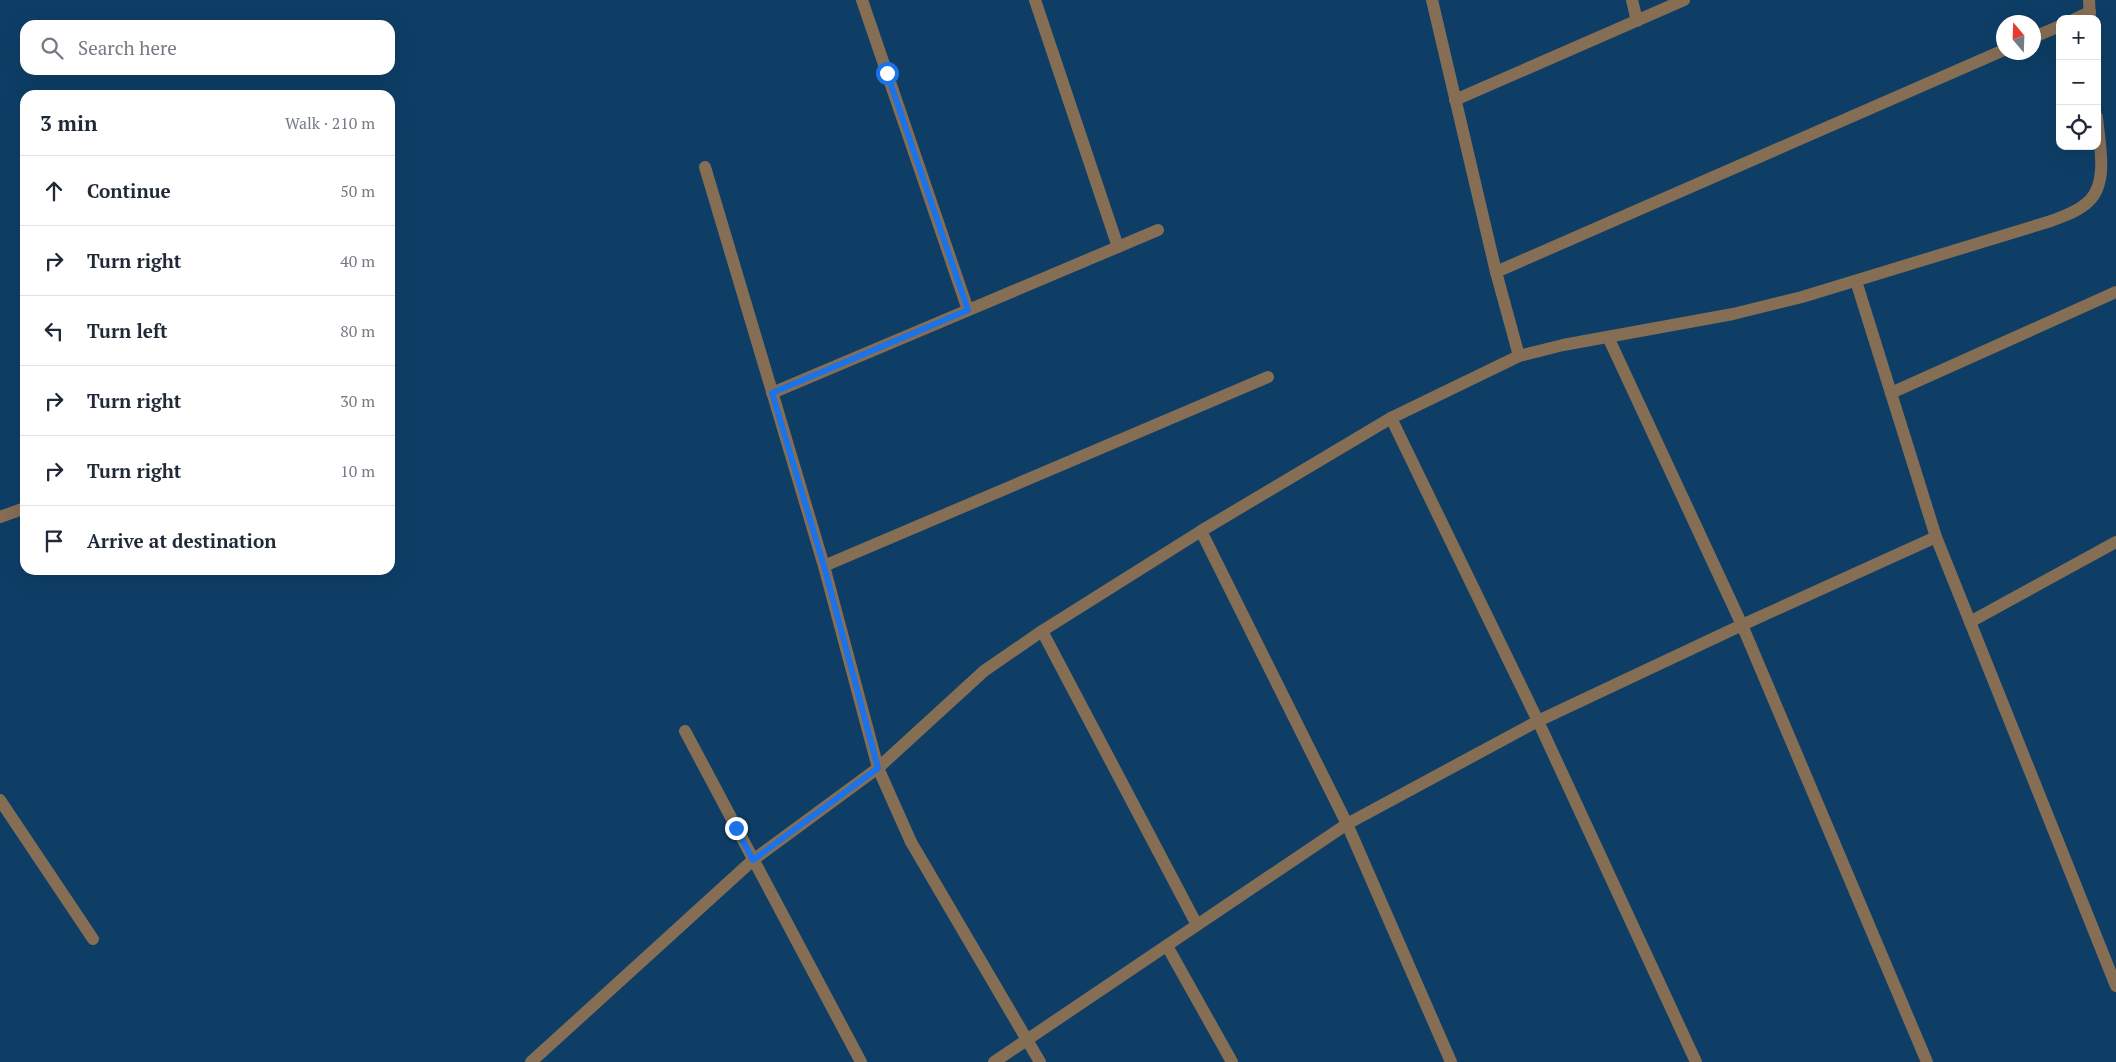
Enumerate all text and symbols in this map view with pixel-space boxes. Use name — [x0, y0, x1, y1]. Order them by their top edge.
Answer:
north arrow — [1996, 15, 2041, 60]
map controls — [2056, 15, 2101, 150]
button: + — [2056, 15, 2101, 60]
search box — [20, 20, 395, 75]
icon: search — [38, 34, 66, 62]
text: Search here — [78, 35, 177, 60]
button: − — [2056, 60, 2101, 105]
route start — [876, 62, 899, 85]
button: locate — [2056, 105, 2101, 150]
text: 3 min — [40, 109, 97, 137]
text: Walk · 210 m — [285, 112, 375, 134]
icon: ahead — [40, 177, 68, 205]
text: Continue — [87, 178, 171, 203]
text: 50 m — [340, 180, 375, 202]
icon: right — [40, 247, 68, 275]
text: Turn right — [87, 248, 181, 273]
text: 40 m — [340, 250, 375, 272]
icon: left — [40, 317, 68, 345]
text: Turn left — [87, 318, 168, 343]
text: 80 m — [340, 320, 375, 342]
icon: right — [40, 387, 68, 415]
text: Turn right — [87, 388, 181, 413]
text: 30 m — [340, 390, 375, 412]
icon: right — [40, 457, 68, 485]
text: Turn right — [87, 458, 181, 483]
text: 10 m — [340, 460, 375, 482]
icon: arrive — [40, 527, 68, 555]
text: Arrive at destination — [87, 528, 276, 553]
route end — [725, 817, 748, 840]

